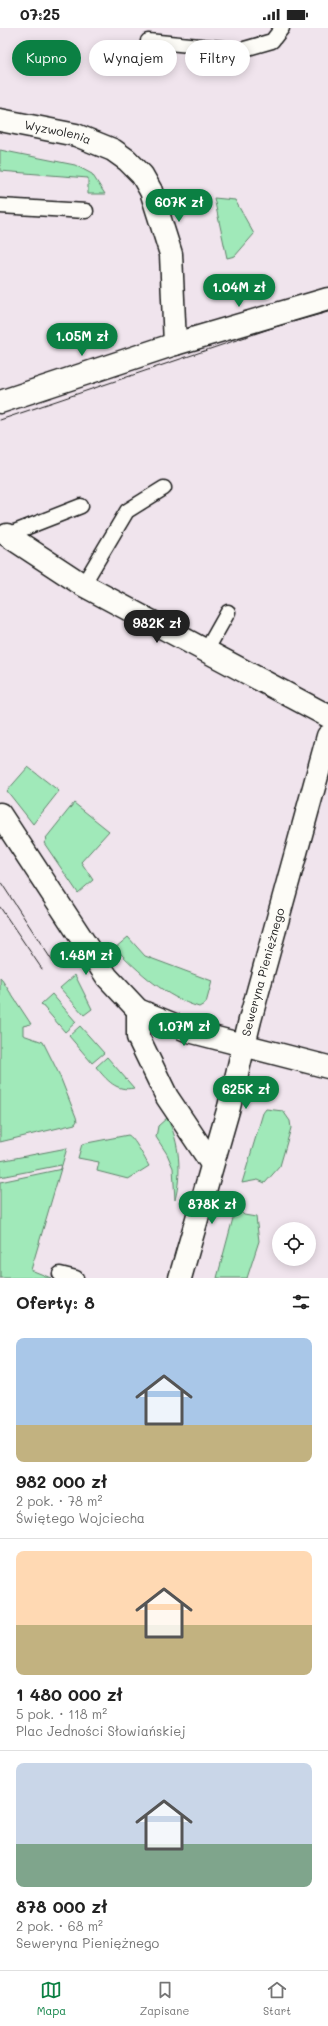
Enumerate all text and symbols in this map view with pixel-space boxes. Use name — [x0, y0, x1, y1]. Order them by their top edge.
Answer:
text: 07:25 — [20, 4, 60, 24]
chip: Kupno — [12, 40, 81, 76]
chip: Wynajem — [89, 40, 177, 76]
chip: Filtry — [185, 40, 250, 76]
street label: Wyzwolenia — [23, 116, 94, 147]
pin: 607K zł — [142, 189, 216, 223]
text: 607K zł — [155, 193, 203, 210]
pin: 1.04M zł — [198, 274, 280, 308]
text: 1.04M zł — [212, 278, 266, 295]
pin: 1.05M zł — [41, 323, 123, 357]
text: 1.05M zł — [56, 327, 108, 344]
pin: 982K zł — [120, 610, 194, 644]
text: 982K zł — [133, 614, 181, 631]
street label: Seweryna Pieniężnego — [237, 906, 287, 1038]
pin: 1.48M zł — [45, 942, 127, 976]
text: 1.48M zł — [59, 946, 113, 963]
pin: 1.07M zł — [143, 1013, 225, 1047]
text: 1.07M zł — [158, 1017, 210, 1034]
pin: 625K zł — [209, 1076, 283, 1110]
text: 625K zł — [222, 1080, 270, 1097]
pin: 878K zł — [175, 1191, 249, 1225]
text: 878K zł — [188, 1195, 236, 1212]
map controls — [272, 1222, 316, 1266]
button: locate — [272, 1222, 316, 1266]
text: Oferty: 8 — [16, 1291, 95, 1313]
icon: filters — [290, 1291, 312, 1313]
icon: home — [128, 1364, 200, 1436]
text: 982 000 zł — [16, 1470, 107, 1492]
text: 2 pok. · 78 m² — [16, 1492, 102, 1509]
text: Świętego Wojciecha — [16, 1509, 145, 1526]
icon: home — [128, 1577, 200, 1649]
text: 1 480 000 zł — [16, 1683, 123, 1705]
text: 5 pok. · 118 m² — [16, 1705, 107, 1722]
text: Plac Jedności Słowiańskiej — [16, 1722, 186, 1739]
icon: home — [128, 1789, 200, 1861]
text: 878 000 zł — [16, 1895, 107, 1917]
text: 2 pok. · 68 m² — [16, 1917, 103, 1934]
text: Seweryna Pieniężnego — [16, 1934, 159, 1951]
tab: Mapa — [37, 1979, 66, 2018]
tab: Zapisane — [140, 1979, 189, 2018]
tab: Start — [263, 1979, 291, 2018]

